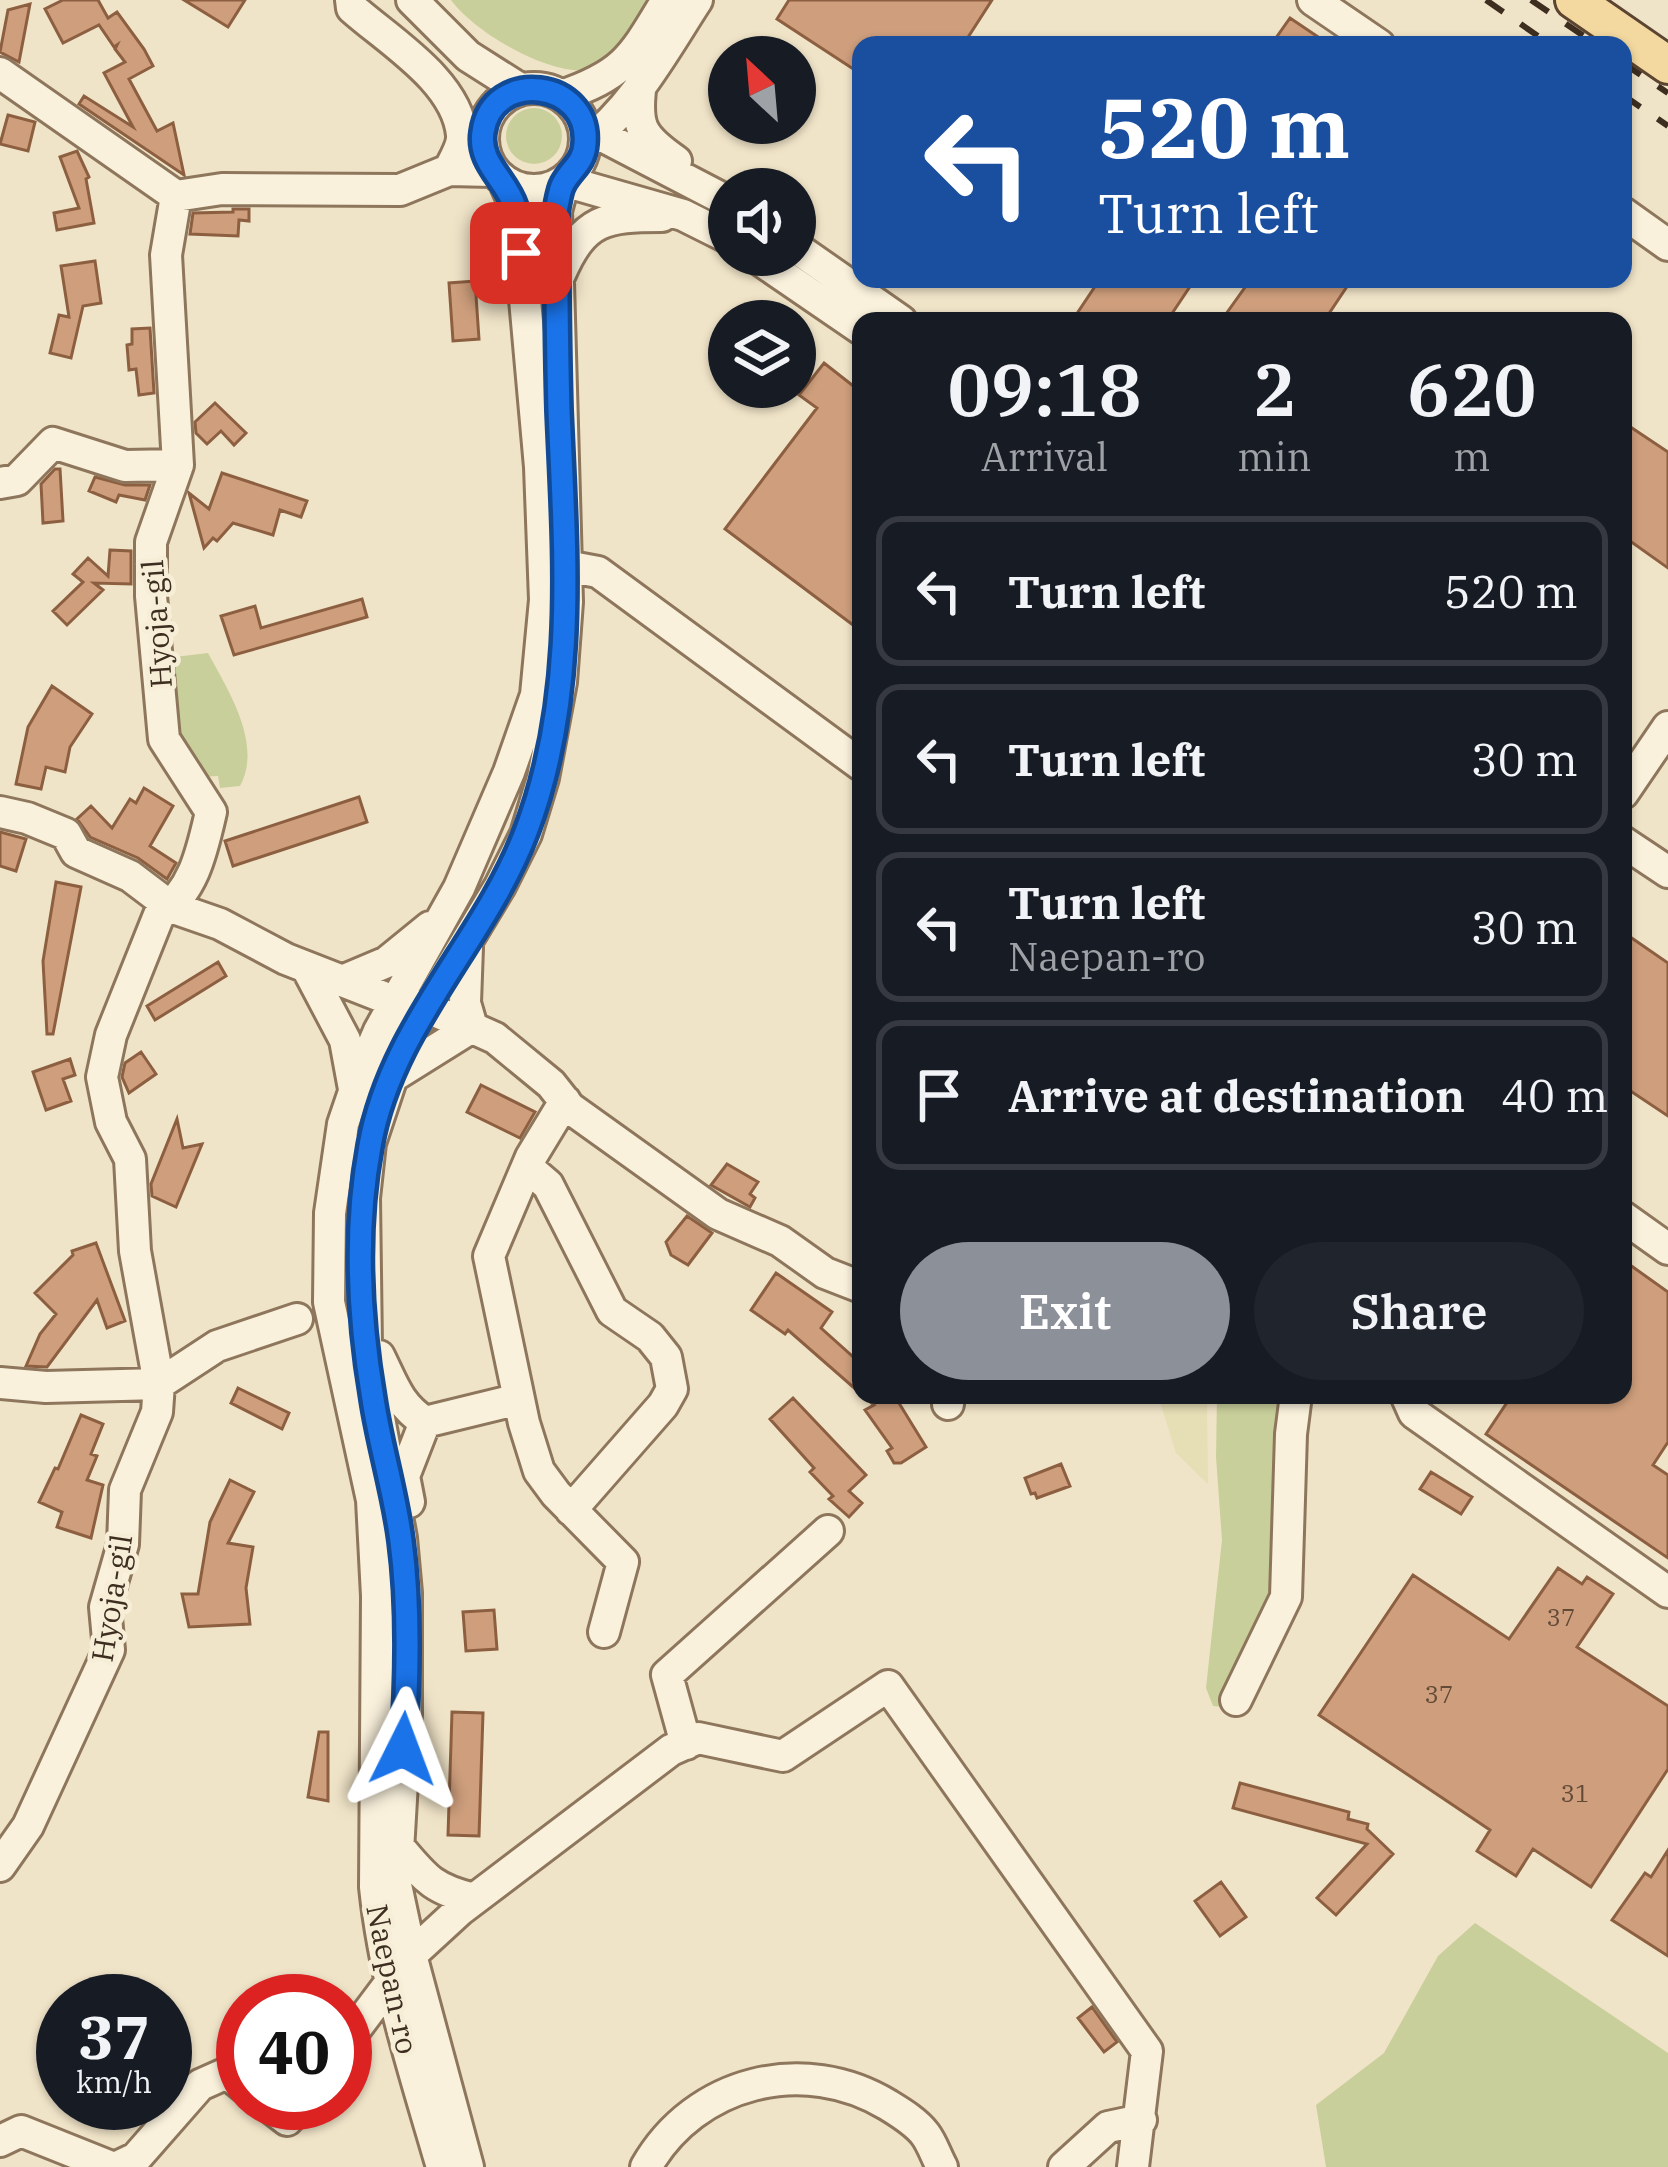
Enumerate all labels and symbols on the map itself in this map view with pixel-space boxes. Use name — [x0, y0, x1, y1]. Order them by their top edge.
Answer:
north arrow — [708, 36, 816, 144]
pin — [470, 202, 572, 304]
street label: Hyoja-gil — [132, 558, 180, 690]
street label: Hyoja-gil — [82, 1531, 140, 1665]
house number: 37 — [1547, 1601, 1575, 1633]
house number: 37 — [1425, 1678, 1453, 1710]
position arrow — [340, 1686, 466, 1812]
house number: 31 — [1561, 1777, 1589, 1809]
street label: Naepan-ro — [358, 1901, 428, 2057]
speed limit sign: 40 — [216, 1974, 372, 2130]

